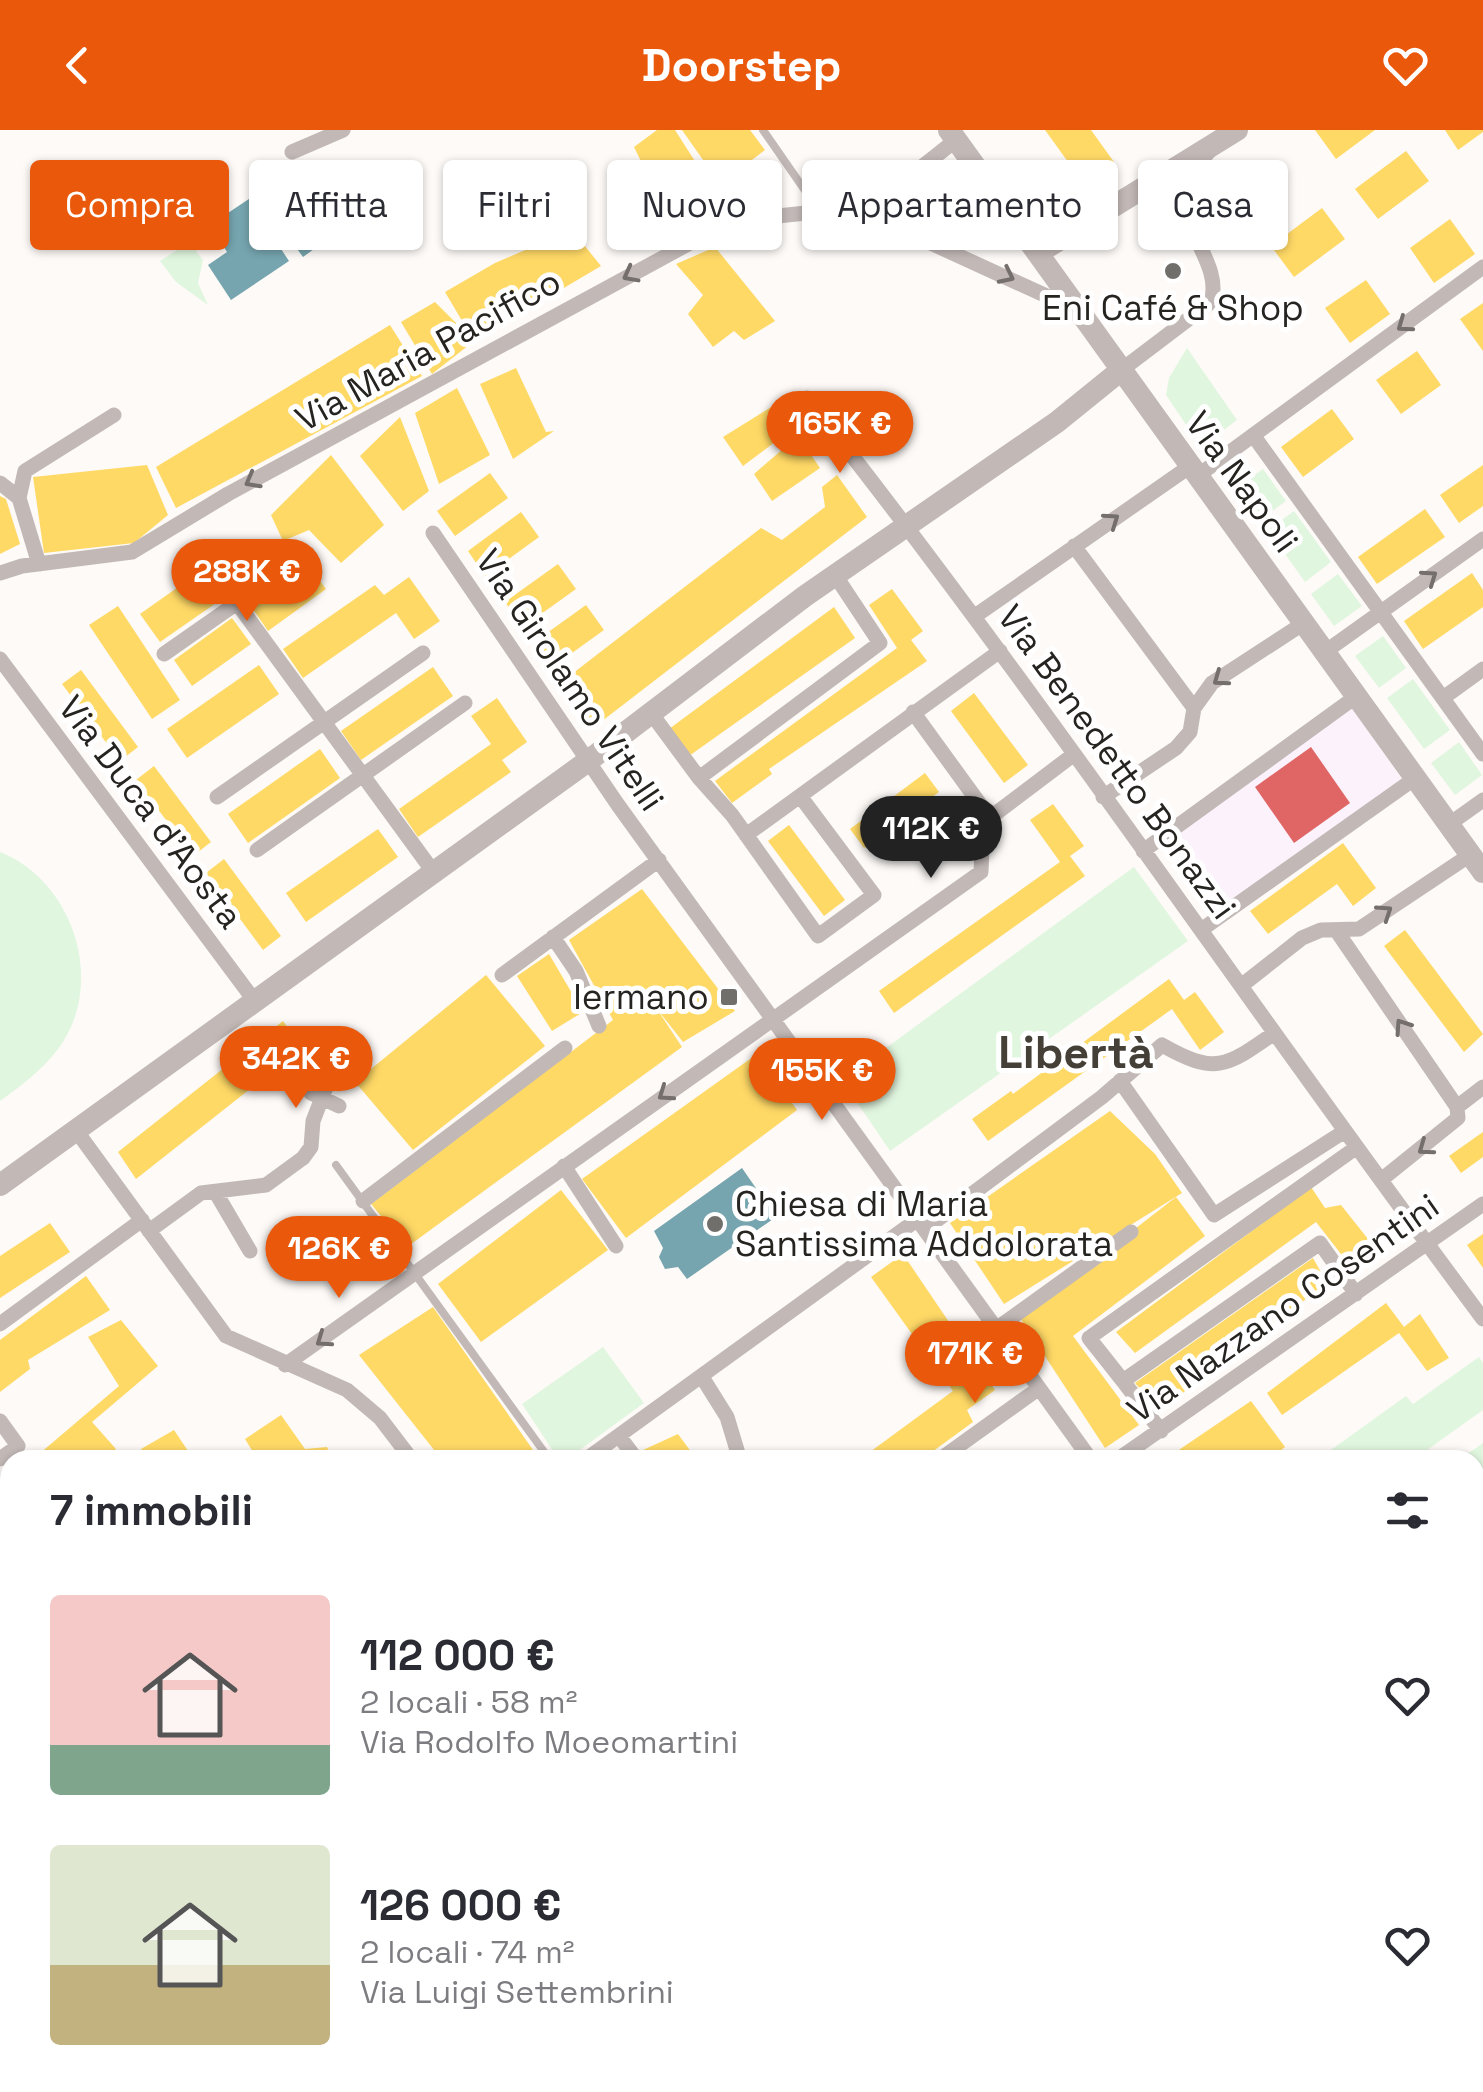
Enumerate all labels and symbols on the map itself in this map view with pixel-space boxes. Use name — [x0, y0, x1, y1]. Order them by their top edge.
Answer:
street label: Via Maria Pacifico — [288, 259, 568, 441]
marker: Eni Café & Shop — [1162, 260, 1184, 282]
one-way arrow — [622, 263, 640, 282]
one-way arrow — [997, 264, 1015, 284]
place label: Eni Café & Shop — [1042, 286, 1304, 330]
one-way arrow — [1397, 313, 1415, 330]
pin: 165K € — [759, 391, 921, 476]
street label: Via Napoli — [1176, 403, 1308, 561]
one-way arrow — [245, 468, 263, 488]
one-way arrow — [1101, 514, 1120, 532]
pin: 288K € — [166, 539, 328, 624]
street label: Via Girolamo Vitelli — [466, 541, 674, 819]
one-way arrow — [1419, 571, 1437, 589]
street label: Via Benedetto Bonazzi — [988, 596, 1246, 928]
one-way arrow — [1213, 667, 1231, 685]
street label: Via Duca d'Aosta — [49, 687, 253, 937]
pin: 112K € — [850, 796, 1012, 881]
one-way arrow — [1374, 905, 1392, 924]
place label: Iermano — [573, 975, 709, 1019]
marker: Iermano — [718, 986, 740, 1008]
one-way arrow — [1396, 1019, 1414, 1038]
district label: Libertà — [998, 1024, 1154, 1081]
pin: 342K € — [215, 1026, 377, 1111]
pin: 155K € — [741, 1038, 903, 1123]
one-way arrow — [658, 1082, 677, 1101]
one-way arrow — [1418, 1136, 1436, 1153]
place label: Chiesa di Maria Santissima Addolorata — [735, 1182, 1113, 1266]
street label: Via Nazzano Cosentini — [1119, 1184, 1447, 1432]
marker: Chiesa di Maria Santissima Addolorata — [704, 1213, 726, 1235]
pin: 126K € — [258, 1216, 420, 1301]
pin: 171K € — [894, 1321, 1056, 1406]
one-way arrow — [316, 1328, 334, 1346]

